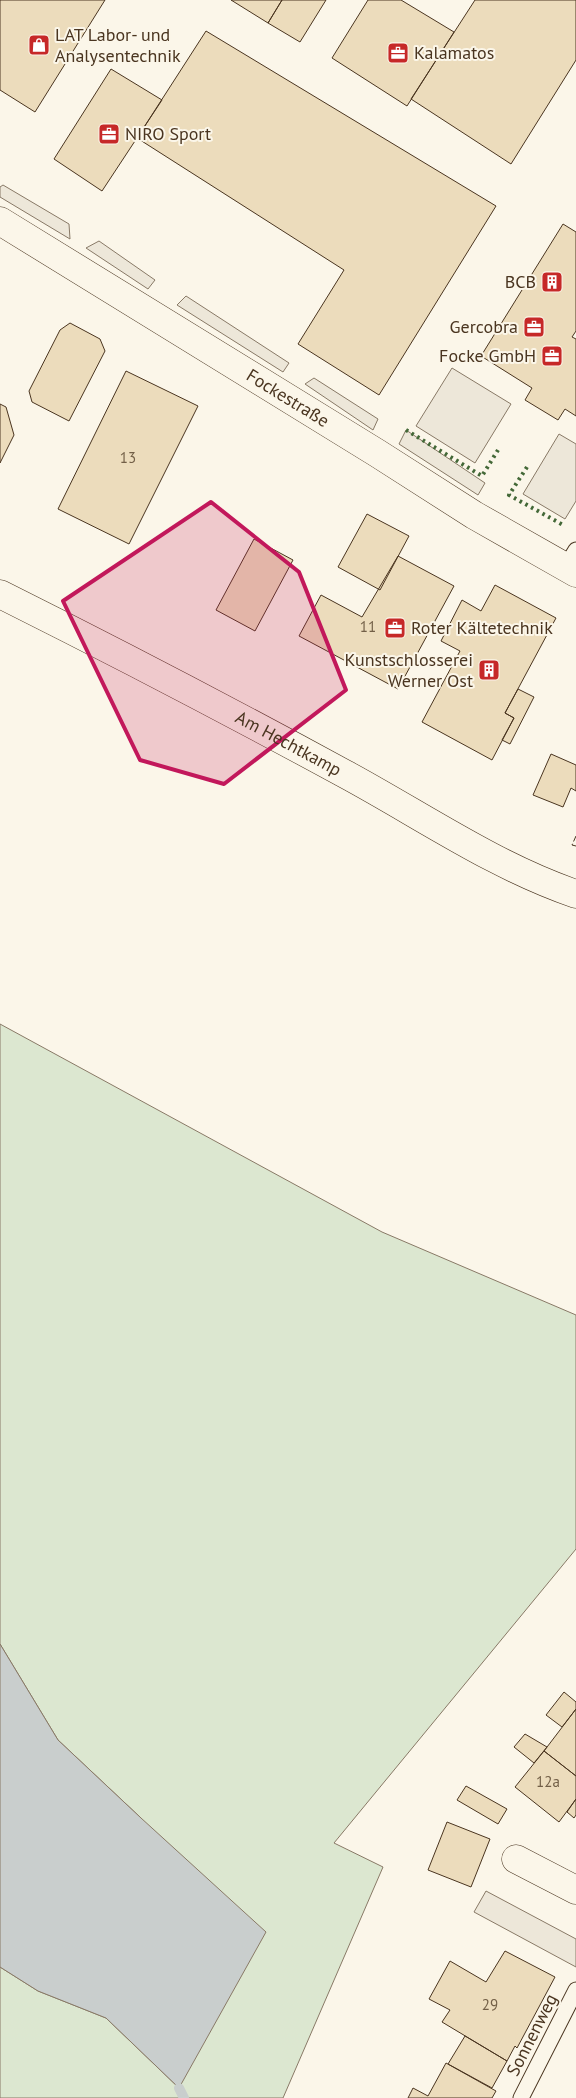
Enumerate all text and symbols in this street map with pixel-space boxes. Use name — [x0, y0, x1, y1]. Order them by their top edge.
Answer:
place label: LAT Labor- und Analysentechnik — [55, 23, 181, 67]
shop icon: LAT Labor- und Analysentechnik — [27, 33, 51, 57]
office icon: Kalamatos — [386, 41, 410, 65]
place label: Kalamatos — [414, 41, 494, 64]
office icon: NIRO Sport — [97, 122, 121, 146]
place label: NIRO Sport — [125, 122, 211, 145]
place label: BCB — [505, 270, 536, 293]
building icon: BCB — [540, 270, 564, 294]
place label: Gercobra — [450, 315, 518, 338]
office icon: Gercobra — [522, 315, 546, 339]
place label: Focke GmbH — [439, 344, 536, 367]
office icon: Focke GmbH — [540, 344, 564, 368]
street label: Fockestraße — [242, 363, 334, 432]
house number: 13 — [120, 448, 136, 467]
office icon: Roter Kältetechnik — [383, 616, 407, 640]
place label: Roter Kältetechnik — [411, 616, 553, 639]
house number: 11 — [360, 617, 376, 636]
place label: Kunstschlosserei Werner Ost — [344, 648, 473, 692]
building icon: Kunstschlosserei Werner Ost — [477, 658, 501, 682]
street label: Am Hechtkamp — [232, 705, 346, 781]
house number: 12a — [536, 1772, 560, 1791]
street label: Sonnenweg — [501, 1990, 562, 2080]
house number: 29 — [482, 1995, 498, 2014]

